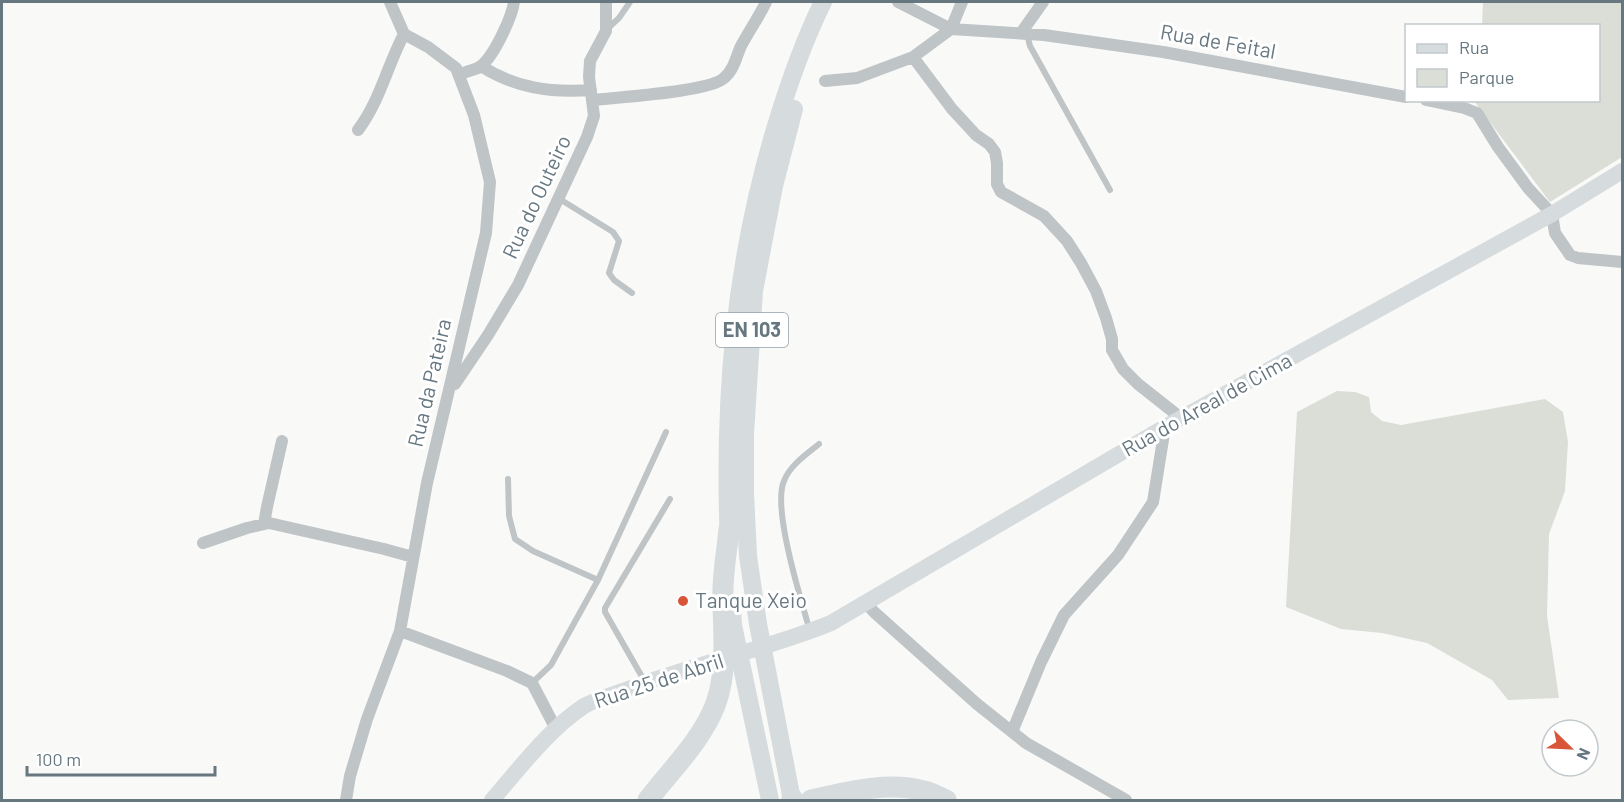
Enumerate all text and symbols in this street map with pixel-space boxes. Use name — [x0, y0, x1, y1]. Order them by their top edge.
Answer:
street label: Rua de Feital — [1159, 18, 1278, 63]
legend — [1405, 24, 1600, 102]
text: Rua — [1459, 36, 1489, 58]
text: Parque — [1459, 66, 1514, 88]
street label: Rua do Outeiro — [496, 131, 575, 262]
road number: EN 103 — [716, 313, 788, 347]
street label: Rua da Pateira — [402, 316, 455, 449]
street label: Rua do Areal de Cima — [1117, 347, 1296, 461]
place label: Tanque Xeio — [695, 587, 807, 612]
marker: Tanque Xeio — [676, 594, 690, 608]
street label: Rua 25 de Abril — [591, 647, 726, 712]
north arrow — [1540, 718, 1600, 778]
scale bar — [27, 739, 214, 777]
text: N — [1573, 746, 1595, 763]
text: 100 m — [36, 748, 81, 770]

